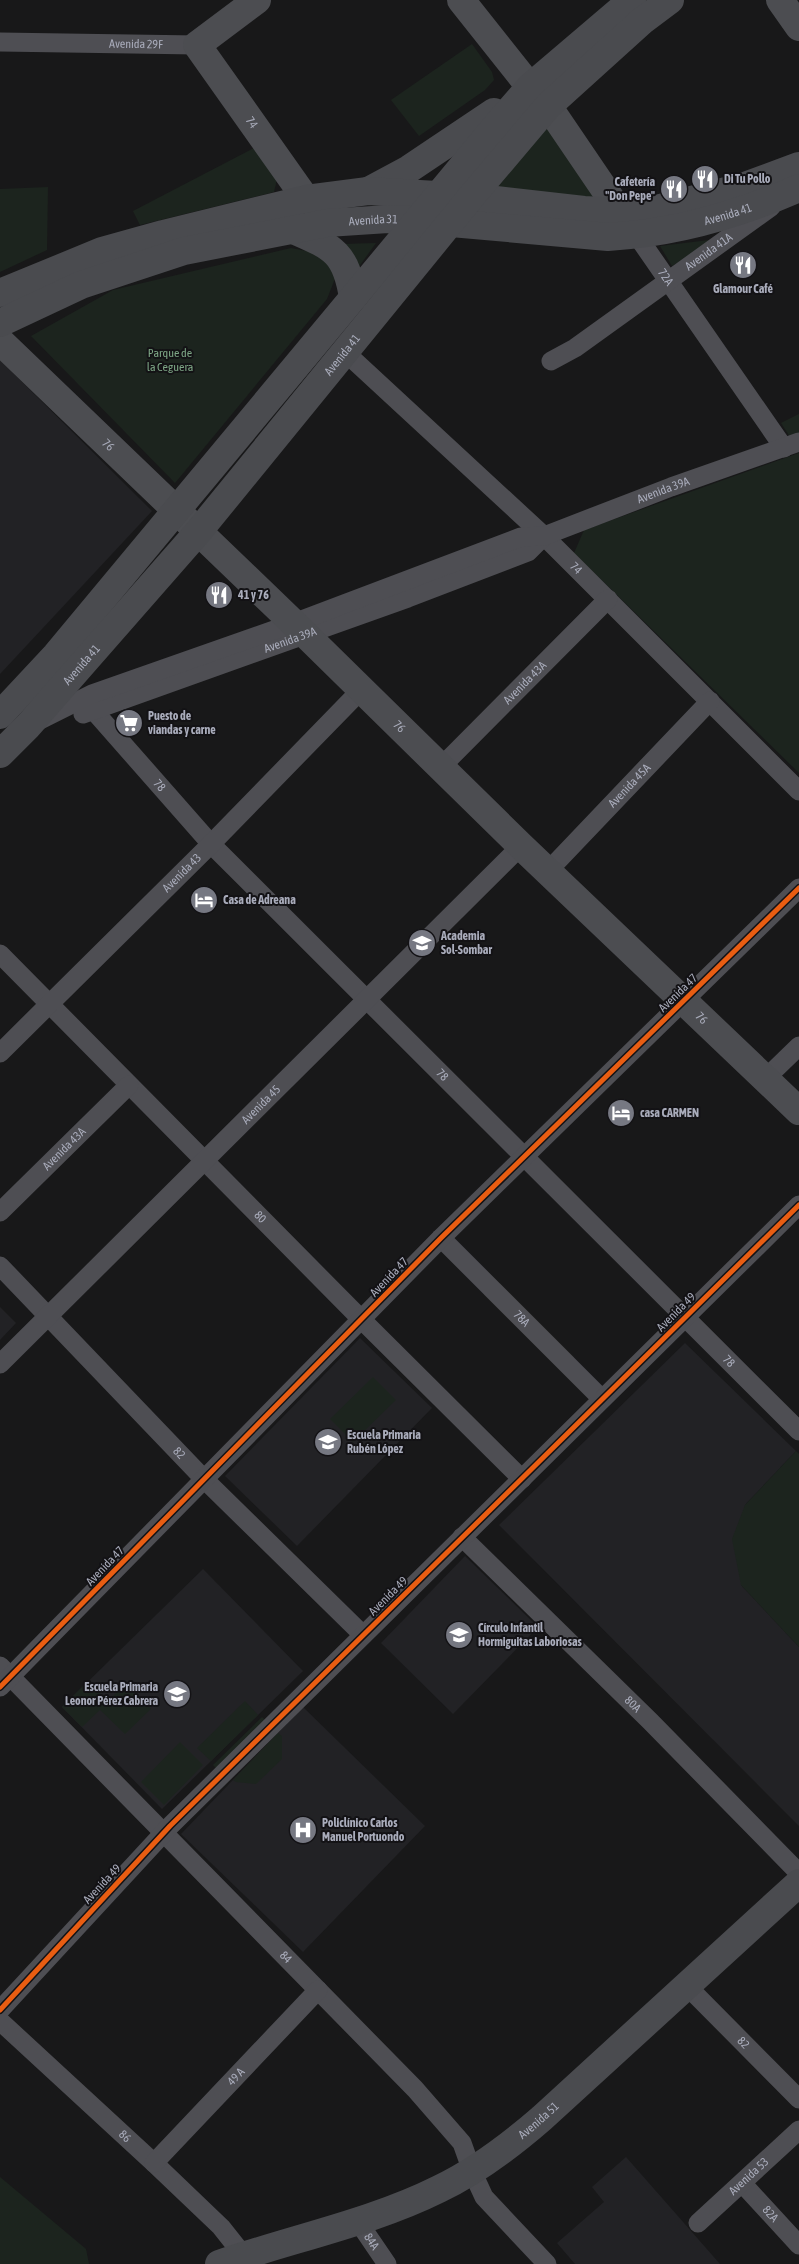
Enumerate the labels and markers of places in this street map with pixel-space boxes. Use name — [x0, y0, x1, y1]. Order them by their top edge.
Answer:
restaurant icon: Di Tu Pollo — [690, 164, 720, 194]
place label: Di Tu Pollo — [724, 172, 771, 186]
restaurant icon: Cafetería "Don Pepe" — [659, 174, 689, 204]
place label: Cafetería "Don Pepe" — [605, 175, 655, 203]
restaurant icon: Glamour Café — [728, 250, 758, 280]
place label: Glamour Café — [713, 282, 774, 296]
restaurant icon: 41 y 76 — [204, 580, 234, 610]
place label: 41 y 76 — [237, 588, 269, 602]
supermarket icon: Puesto de viandas y carne — [114, 708, 144, 738]
place label: Puesto de viandas y carne — [148, 709, 216, 737]
hotel icon: Casa de Adreana — [189, 885, 219, 915]
place label: Casa de Adreana — [223, 893, 296, 907]
school or university icon: Academia Sol-Sombar — [407, 928, 437, 958]
place label: Academia Sol-Sombar — [440, 929, 492, 957]
hotel icon: casa CARMEN — [606, 1098, 636, 1128]
place label: casa CARMEN — [640, 1106, 699, 1120]
school or university icon: Escuela Primaria Rubén López — [313, 1427, 343, 1457]
place label: Escuela Primaria Rubén López — [347, 1428, 421, 1456]
school or university icon: Círculo Infantil Hormiguitas Laboriosas — [444, 1620, 474, 1650]
place label: Círculo Infantil Hormiguitas Laboriosas — [478, 1621, 582, 1649]
school or university icon: Escuela Primaria Leonor Pérez Cabrera — [162, 1679, 192, 1709]
place label: Escuela Primaria Leonor Pérez Cabrera — [65, 1680, 158, 1708]
hospital icon: Policlínico Carlos Manuel Portuondo — [288, 1815, 318, 1845]
place label: Policlínico Carlos Manuel Portuondo — [322, 1816, 405, 1844]

